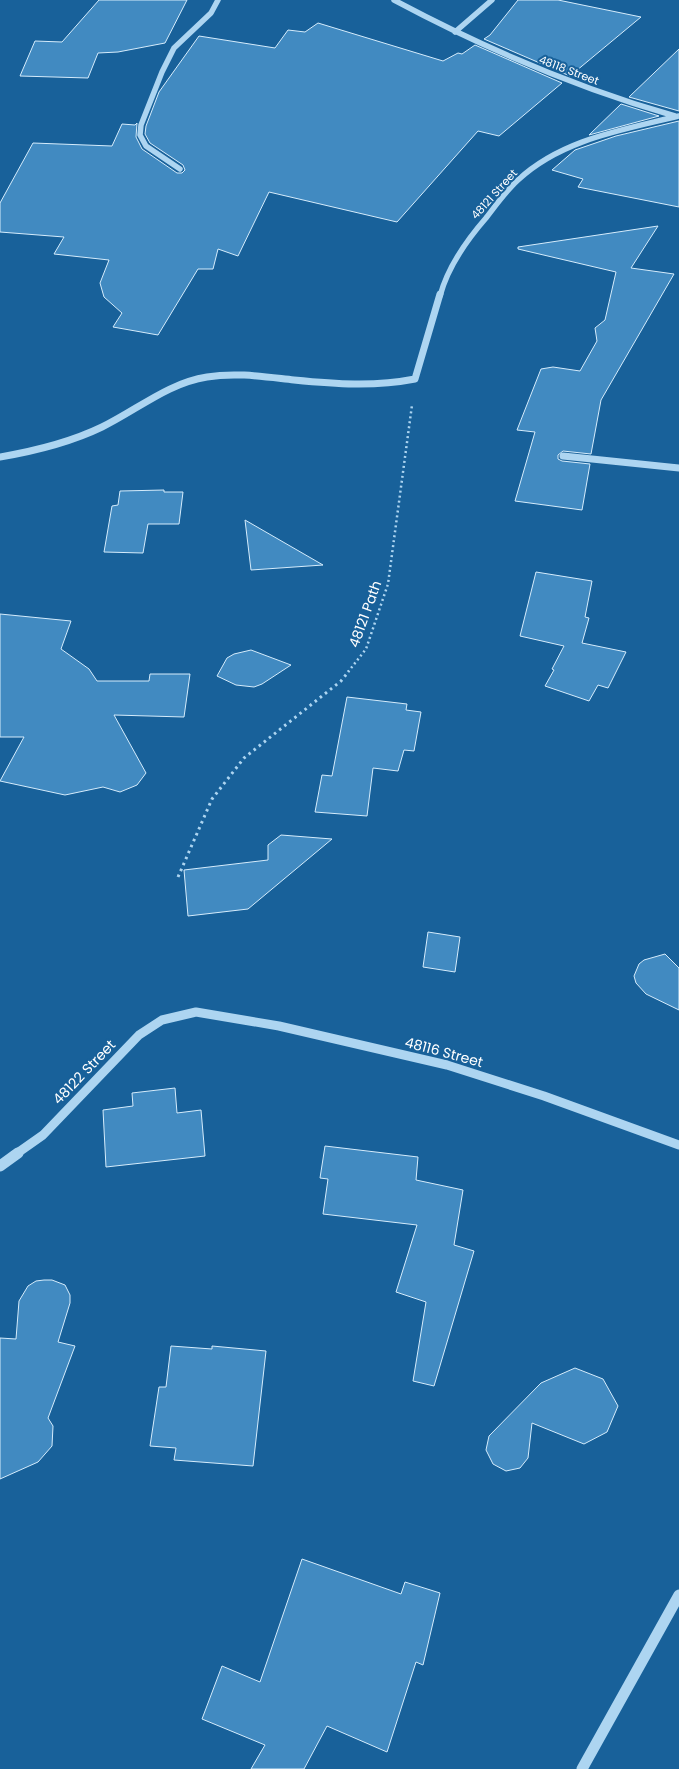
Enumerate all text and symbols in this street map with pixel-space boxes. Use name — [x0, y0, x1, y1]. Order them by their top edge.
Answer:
street label: 48118 Street — [537, 51, 601, 89]
street label: 48121 Street — [467, 165, 521, 223]
street label: 48121 Path — [344, 578, 386, 650]
street label: 48116 Street — [403, 1032, 485, 1072]
street label: 48122 Street — [48, 1035, 120, 1109]

